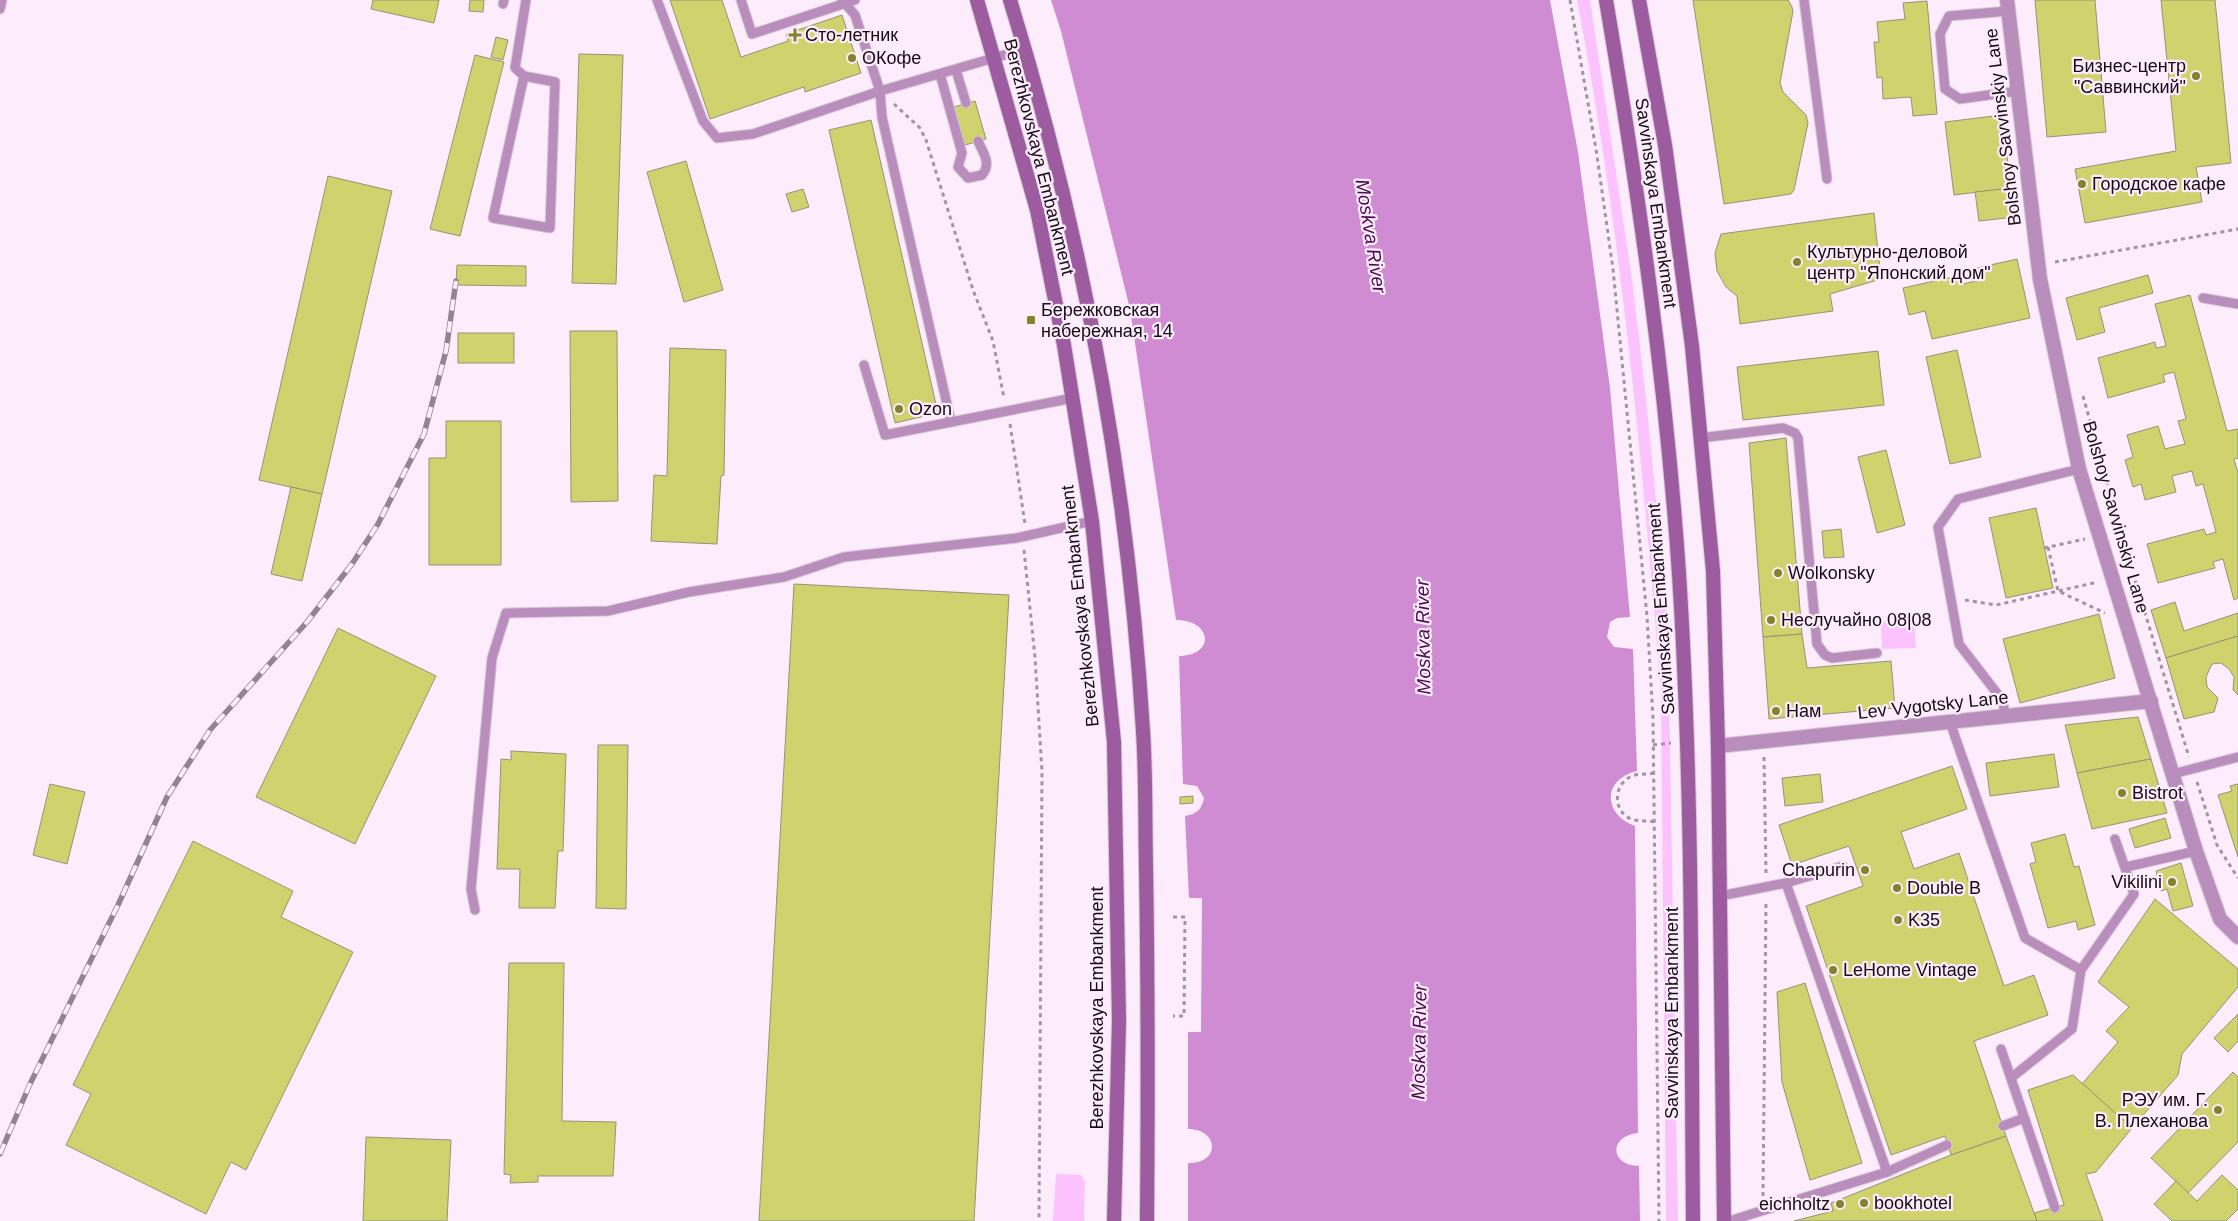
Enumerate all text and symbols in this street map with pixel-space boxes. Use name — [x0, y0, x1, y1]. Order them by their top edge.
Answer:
place label: Сто-летник — [805, 25, 898, 45]
street label: Bolshoy Savvinskiy Lane — [1981, 27, 2025, 227]
marker: Сто-летник — [789, 29, 801, 41]
street label: Berezhkovskaya Embankment — [1000, 37, 1078, 277]
place label: ОКофе — [862, 48, 921, 68]
marker: ОКофе — [846, 52, 858, 64]
place label: Бизнес-центр "Саввинский" — [2073, 56, 2186, 97]
marker: Бизнес-центр "Саввинский" — [2190, 70, 2202, 82]
street label: Savvinskaya Embankment — [1631, 97, 1681, 309]
place label: Городское кафе — [2092, 174, 2226, 194]
water label: Moskva River — [1352, 178, 1390, 295]
marker: Городское кафе — [2076, 178, 2088, 190]
place label: Культурно-деловой центр "Японский дом" — [1807, 242, 1991, 283]
marker: Культурно-деловой центр "Японский дом" — [1791, 256, 1803, 268]
place label: Бережковская набережная, 14 — [1041, 300, 1173, 341]
marker: Бережковская набережная, 14 — [1025, 314, 1037, 326]
place label: Ozon — [909, 399, 952, 419]
marker: Ozon — [893, 403, 905, 415]
street label: Bolshoy Savvinskiy Lane — [2079, 419, 2153, 615]
street label: Berezhkovskaya Embankment — [1057, 484, 1103, 728]
street label: Savvinskaya Embankment — [1644, 503, 1678, 715]
place label: Wolkonsky — [1788, 563, 1875, 583]
marker: Wolkonsky — [1772, 567, 1784, 579]
water label: Moskva River — [1411, 579, 1435, 695]
place label: Неслучайно 08|08 — [1781, 610, 1932, 630]
marker: Неслучайно 08|08 — [1765, 614, 1777, 626]
street label: Lev Vygotsky Lane — [1857, 687, 2009, 723]
place label: Нам — [1786, 701, 1821, 721]
marker: Нам — [1770, 705, 1782, 717]
place label: Bistrot — [2132, 783, 2183, 803]
marker: Bistrot — [2116, 787, 2128, 799]
place label: Chapurin — [1782, 860, 1855, 880]
marker: Chapurin — [1859, 864, 1871, 876]
place label: Vikilini — [2111, 872, 2162, 892]
marker: Vikilini — [2166, 876, 2178, 888]
place label: Double B — [1907, 878, 1981, 898]
marker: Double B — [1891, 882, 1903, 894]
street label: Berezhkovskaya Embankment — [1087, 886, 1107, 1130]
street label: Savvinskaya Embankment — [1662, 907, 1682, 1119]
place label: K35 — [1908, 910, 1940, 930]
marker: K35 — [1892, 914, 1904, 926]
place label: LeHome Vintage — [1843, 960, 1977, 980]
marker: LeHome Vintage — [1827, 964, 1839, 976]
water label: Moskva River — [1407, 984, 1431, 1100]
place label: РЭУ им. Г. В. Плеханова — [2095, 1090, 2209, 1131]
marker: РЭУ им. Г. В. Плеханова — [2212, 1104, 2224, 1116]
place label: bookhotel — [1874, 1193, 1952, 1213]
place label: eichholtz — [1759, 1194, 1830, 1214]
marker: bookhotel — [1858, 1197, 1870, 1209]
marker: eichholtz — [1834, 1198, 1846, 1210]

